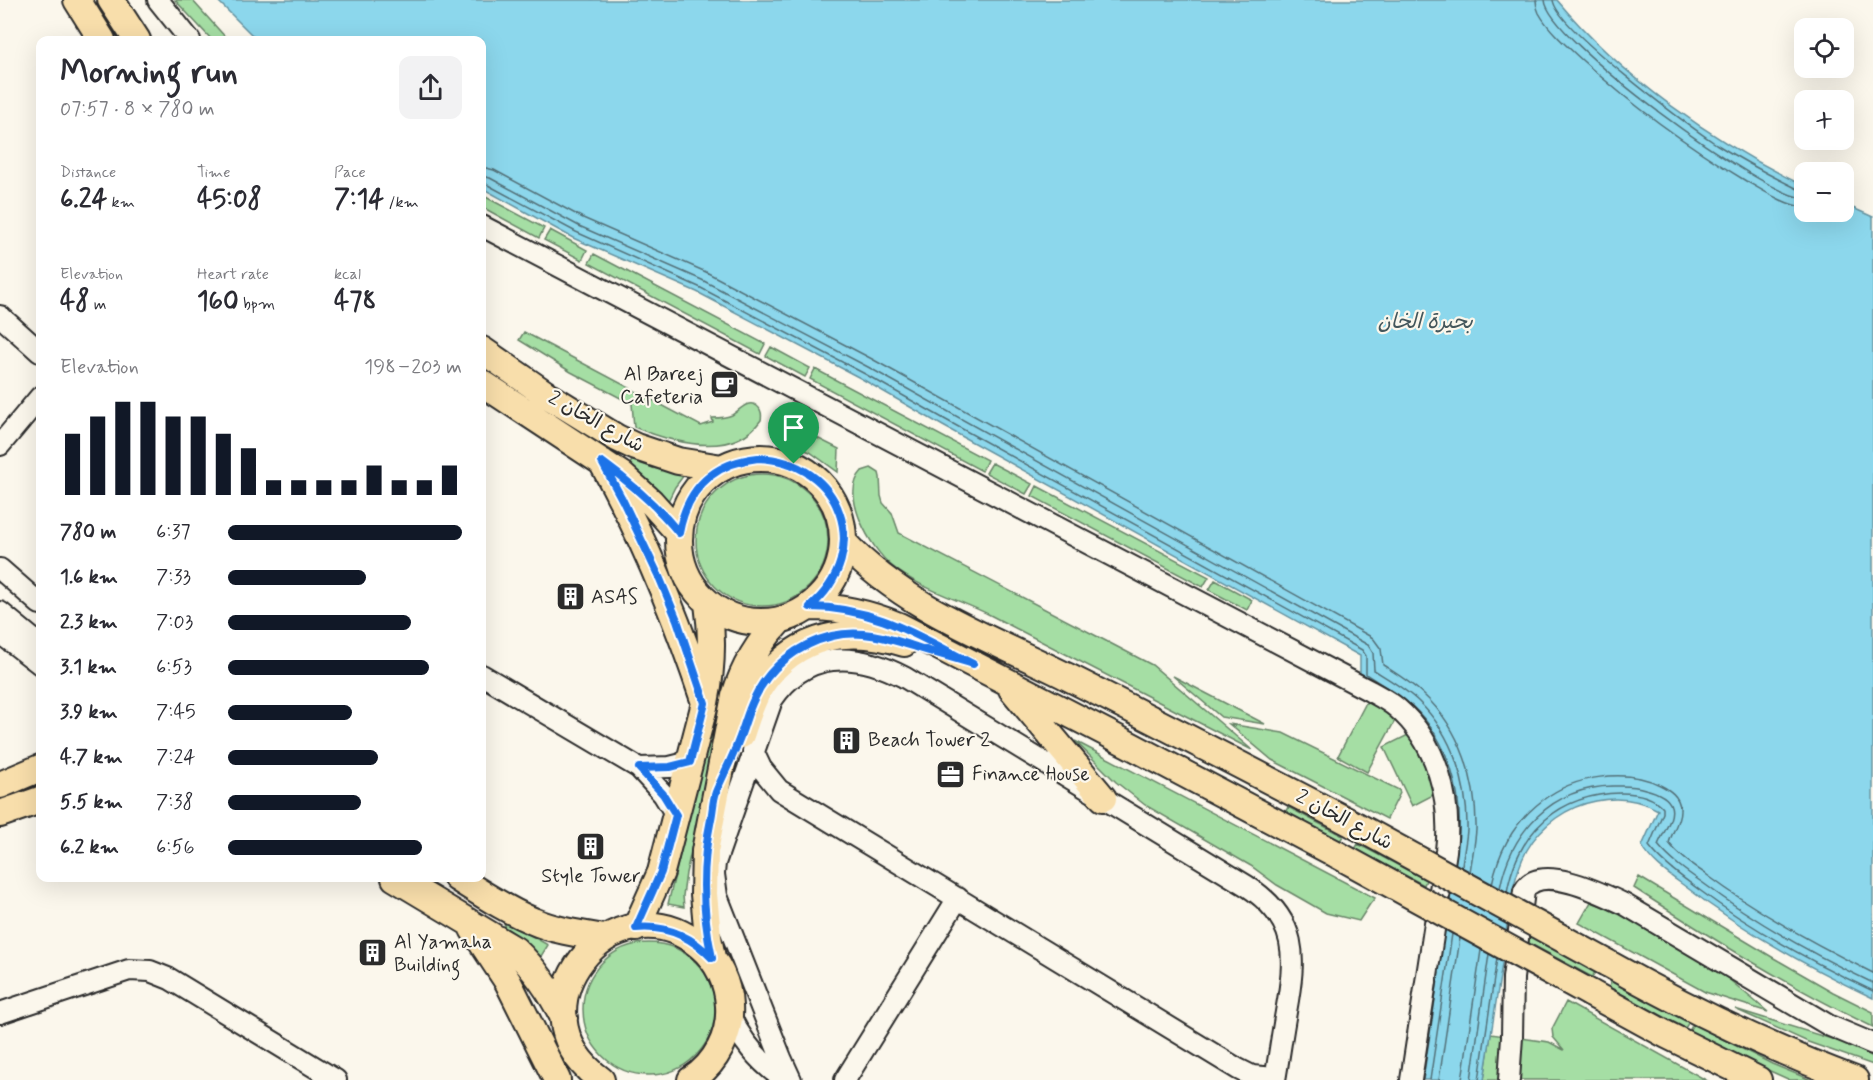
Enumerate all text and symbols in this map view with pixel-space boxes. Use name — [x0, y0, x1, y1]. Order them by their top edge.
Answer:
map controls — [1794, 18, 1854, 222]
button: locate — [1794, 18, 1854, 78]
text: Morning run — [60, 51, 238, 95]
button: share — [399, 56, 462, 119]
button: + — [1794, 90, 1854, 150]
text: 07:57 · 8 × 780 m — [60, 96, 215, 123]
text: Distance — [60, 162, 116, 183]
text: Time — [197, 162, 231, 183]
text: Pace — [334, 162, 366, 183]
button: − — [1794, 162, 1854, 222]
text: 6.24 — [60, 183, 107, 217]
text: 45:08 — [197, 183, 262, 217]
text: 7:14 — [334, 183, 384, 217]
text: km — [107, 192, 135, 213]
text: /km — [384, 192, 419, 213]
text: Elevation — [60, 264, 123, 285]
text: Heart rate — [197, 264, 269, 285]
text: kcal — [334, 264, 361, 285]
text: 48 — [60, 285, 89, 319]
text: 160 — [197, 285, 239, 319]
text: 478 — [334, 285, 376, 319]
text: m — [89, 294, 106, 315]
text: bpm — [239, 294, 275, 315]
water label: بحيرة الخان — [1377, 308, 1473, 336]
text: Elevation — [60, 354, 139, 381]
text: 198–203 m — [364, 354, 462, 381]
place label: Al Bareej Cafeteria — [620, 361, 703, 411]
cafe icon: Al Bareej Cafeteria — [708, 369, 740, 401]
street label: شارع الخان 2 — [543, 385, 649, 459]
pin — [768, 402, 819, 464]
icon: arrive — [777, 411, 810, 444]
text: 780 m — [60, 519, 116, 546]
text: 6:37 — [156, 519, 191, 546]
text: 1.6 km — [60, 564, 118, 591]
text: 7:33 — [156, 564, 191, 591]
building icon: ASAS — [554, 581, 586, 613]
place label: ASAS — [591, 584, 638, 611]
text: 2.3 km — [60, 609, 118, 636]
text: 7:03 — [156, 609, 193, 636]
text: 3.1 km — [60, 654, 117, 681]
text: 6:53 — [156, 654, 192, 681]
text: 3.9 km — [60, 699, 118, 726]
text: 7:45 — [156, 699, 196, 726]
building icon: Beach Tower 2 — [831, 724, 863, 756]
place label: Beach Tower 2 — [868, 727, 990, 754]
text: 4.7 km — [60, 744, 123, 771]
text: 7:24 — [156, 744, 195, 771]
office icon: Finance House — [935, 758, 967, 790]
place label: Finance House — [972, 761, 1090, 788]
street label: شارع الخان 2 — [1291, 783, 1397, 857]
text: 5.5 km — [60, 789, 123, 816]
text: 7:38 — [156, 789, 193, 816]
building icon: Style Tower — [575, 830, 607, 862]
text: 6.2 km — [60, 834, 119, 861]
text: 6:56 — [156, 834, 195, 861]
place label: Style Tower — [541, 863, 641, 890]
place label: Al Yamaha Building — [394, 929, 492, 981]
building icon: Al Yamaha Building — [357, 937, 389, 969]

